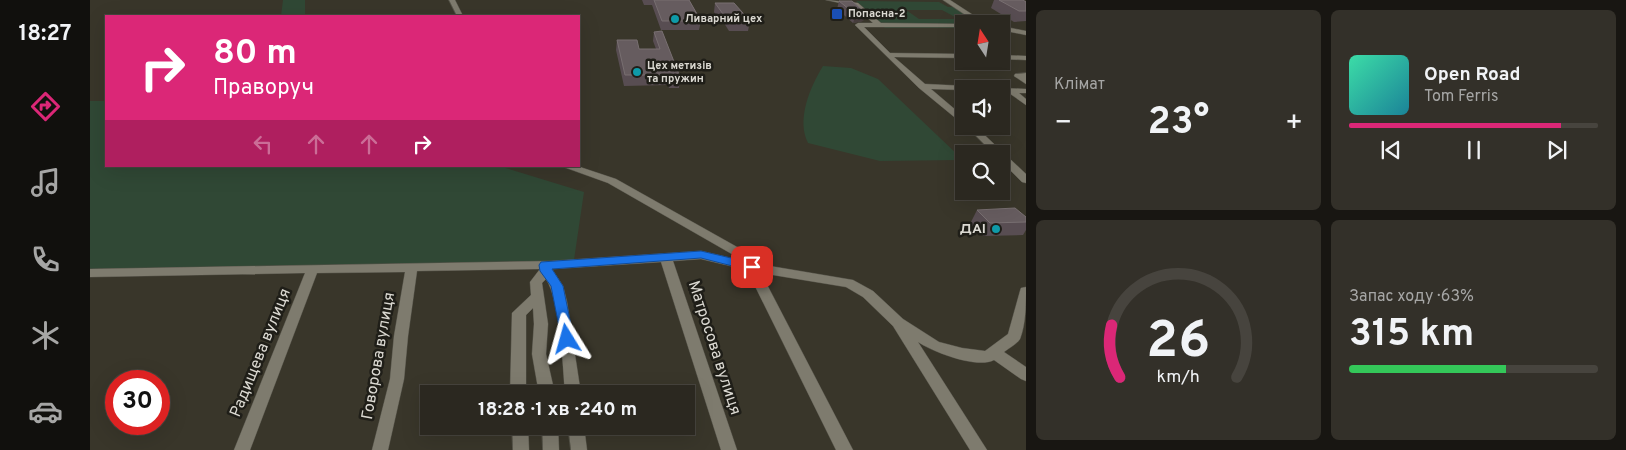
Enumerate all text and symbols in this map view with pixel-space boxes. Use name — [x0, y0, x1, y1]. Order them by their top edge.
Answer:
marker: Попасна-2 — [830, 7, 844, 21]
place label: Попасна-2 — [848, 7, 905, 21]
place label: Ливарний цех — [685, 12, 763, 26]
marker: Ливарний цех — [669, 13, 681, 25]
north arrow — [955, 15, 1010, 70]
map controls — [955, 15, 1010, 200]
text: 18:27 — [18, 21, 72, 48]
text: 80 m — [213, 32, 297, 76]
icon: right — [130, 35, 195, 100]
place label: Цех метизів та пружин — [647, 59, 712, 86]
text: Open Road — [1424, 63, 1520, 87]
marker: Цех метизів та пружин — [631, 66, 643, 78]
text: Праворуч — [213, 75, 314, 102]
text: Клімат — [1054, 75, 1105, 95]
button: sound — [955, 80, 1010, 135]
text: Tom Ferris — [1424, 87, 1498, 107]
icon: directions — [28, 89, 63, 124]
text: 23° — [1148, 99, 1209, 148]
text: − — [1054, 106, 1072, 142]
text: + — [1285, 106, 1303, 142]
icon: left — [249, 130, 277, 158]
icon: ahead — [302, 130, 330, 158]
icon: ahead — [355, 130, 383, 158]
icon: right — [408, 130, 436, 158]
icon: previous — [1377, 136, 1405, 164]
icon: pause — [1460, 136, 1488, 164]
icon: next — [1543, 136, 1571, 164]
button: search — [955, 145, 1010, 200]
icon: music — [28, 165, 63, 200]
place label: ДАІ — [960, 221, 986, 238]
marker: ДАІ — [990, 223, 1002, 235]
icon: phone — [28, 242, 63, 277]
pin — [731, 246, 773, 288]
icon: arrive — [738, 253, 766, 281]
street label: Матросова вулиця — [683, 278, 745, 418]
street label: Радищева вулиця — [226, 286, 296, 420]
text: Запас ходу · 63% — [1349, 287, 1474, 307]
street label: Говорова вулиця — [358, 291, 400, 421]
text: 26 — [1147, 310, 1210, 376]
text: 315 km — [1349, 311, 1474, 360]
position arrow — [540, 312, 592, 364]
icon: climate — [28, 318, 63, 353]
text: km/h — [1157, 366, 1200, 389]
speed limit sign: 30 — [105, 370, 170, 435]
icon: car — [28, 394, 63, 429]
text: 18:28 · 1 хв · 240 m — [478, 398, 637, 422]

